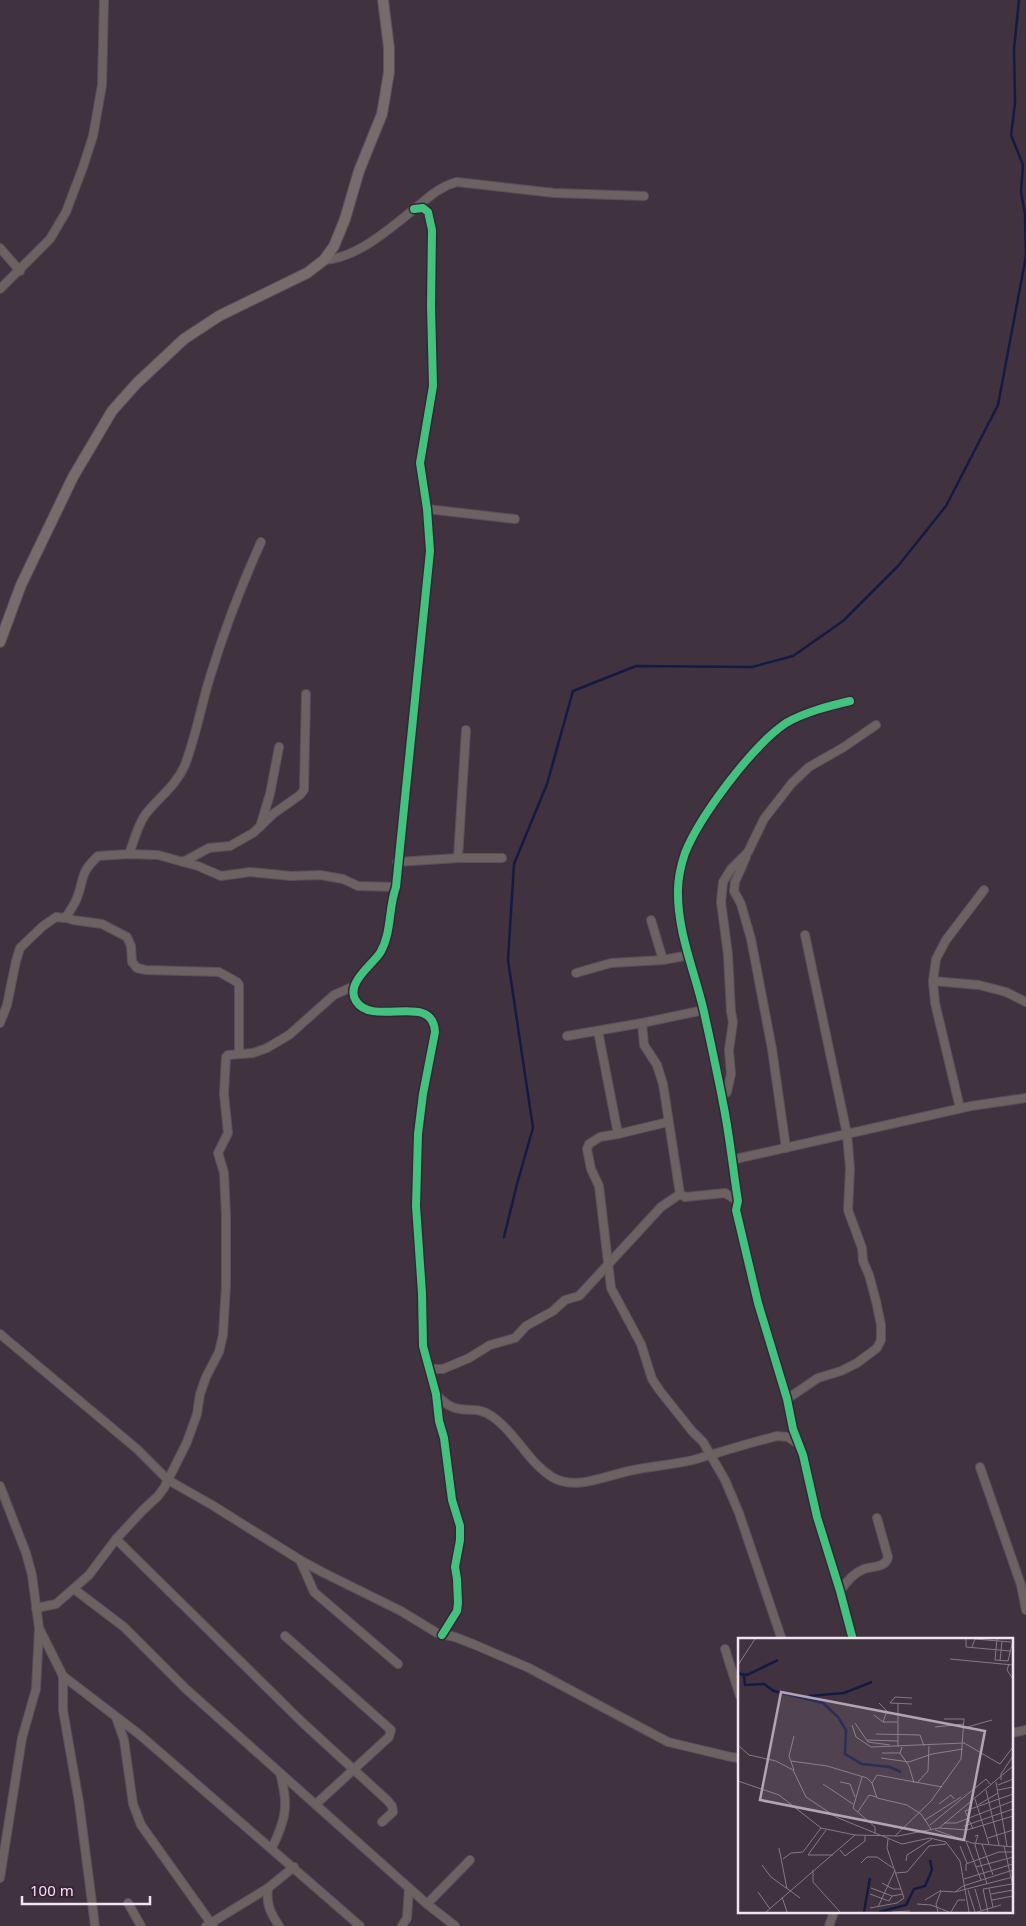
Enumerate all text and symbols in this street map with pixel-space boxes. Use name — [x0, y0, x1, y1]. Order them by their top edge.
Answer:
inset map — [738, 1638, 1014, 1914]
scale bar — [22, 1874, 150, 1906]
text: 100 m — [30, 1880, 74, 1900]

